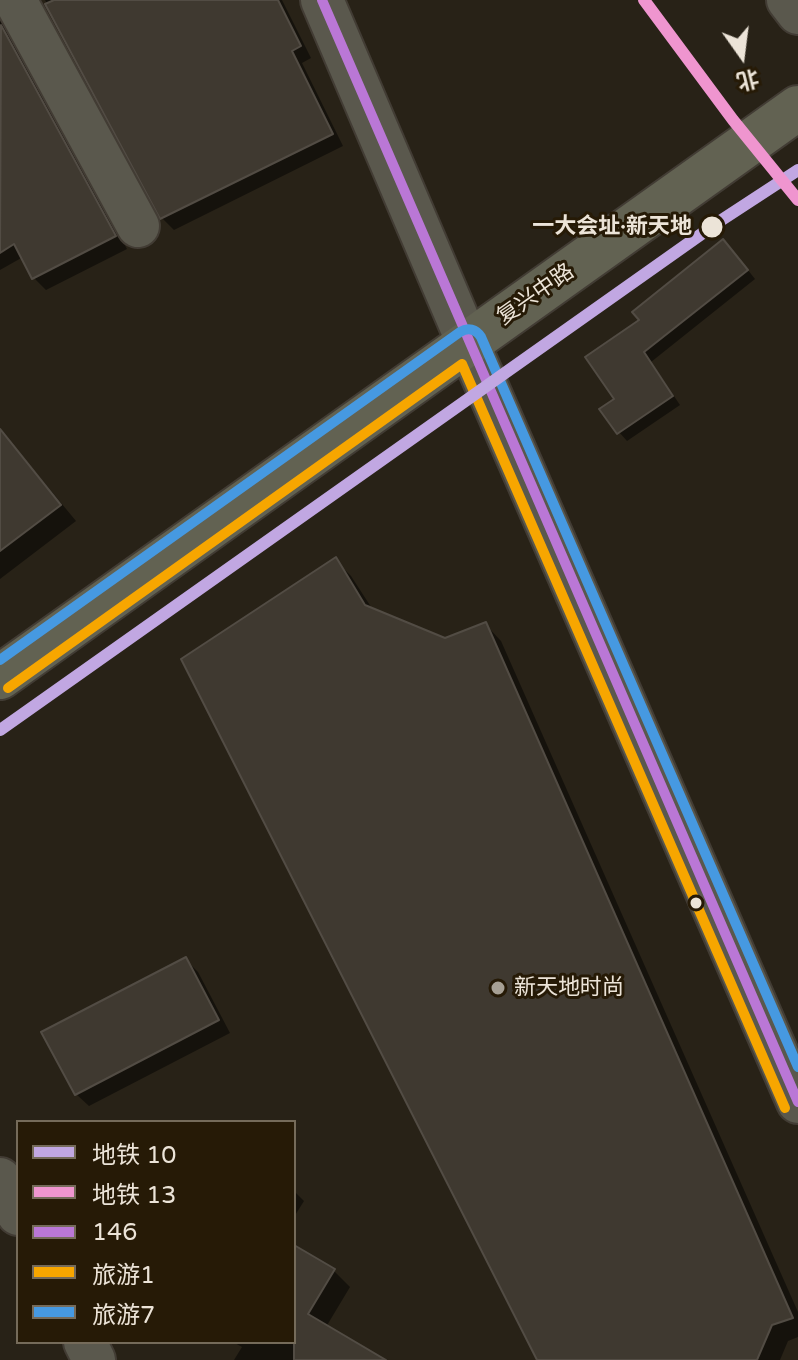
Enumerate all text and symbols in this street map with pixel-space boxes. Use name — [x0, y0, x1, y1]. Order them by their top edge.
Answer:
north arrow — [702, 16, 782, 96]
text: 北 — [734, 64, 762, 95]
place label: 一大会址·新天地 — [532, 214, 692, 240]
marker: 一大会址·新天地 — [699, 214, 725, 240]
street label: 复兴中路 — [492, 259, 580, 331]
unlabelled marker — [688, 895, 704, 911]
place label: 新天地时尚 — [514, 975, 624, 1001]
marker: 新天地时尚 — [489, 979, 507, 997]
legend — [16, 1120, 296, 1344]
text: 地铁 10 — [92, 1141, 176, 1170]
text: 地铁 13 — [92, 1181, 176, 1210]
text: 146 — [92, 1218, 137, 1247]
text: 旅游1 — [92, 1261, 155, 1290]
text: 旅游7 — [92, 1301, 155, 1330]

